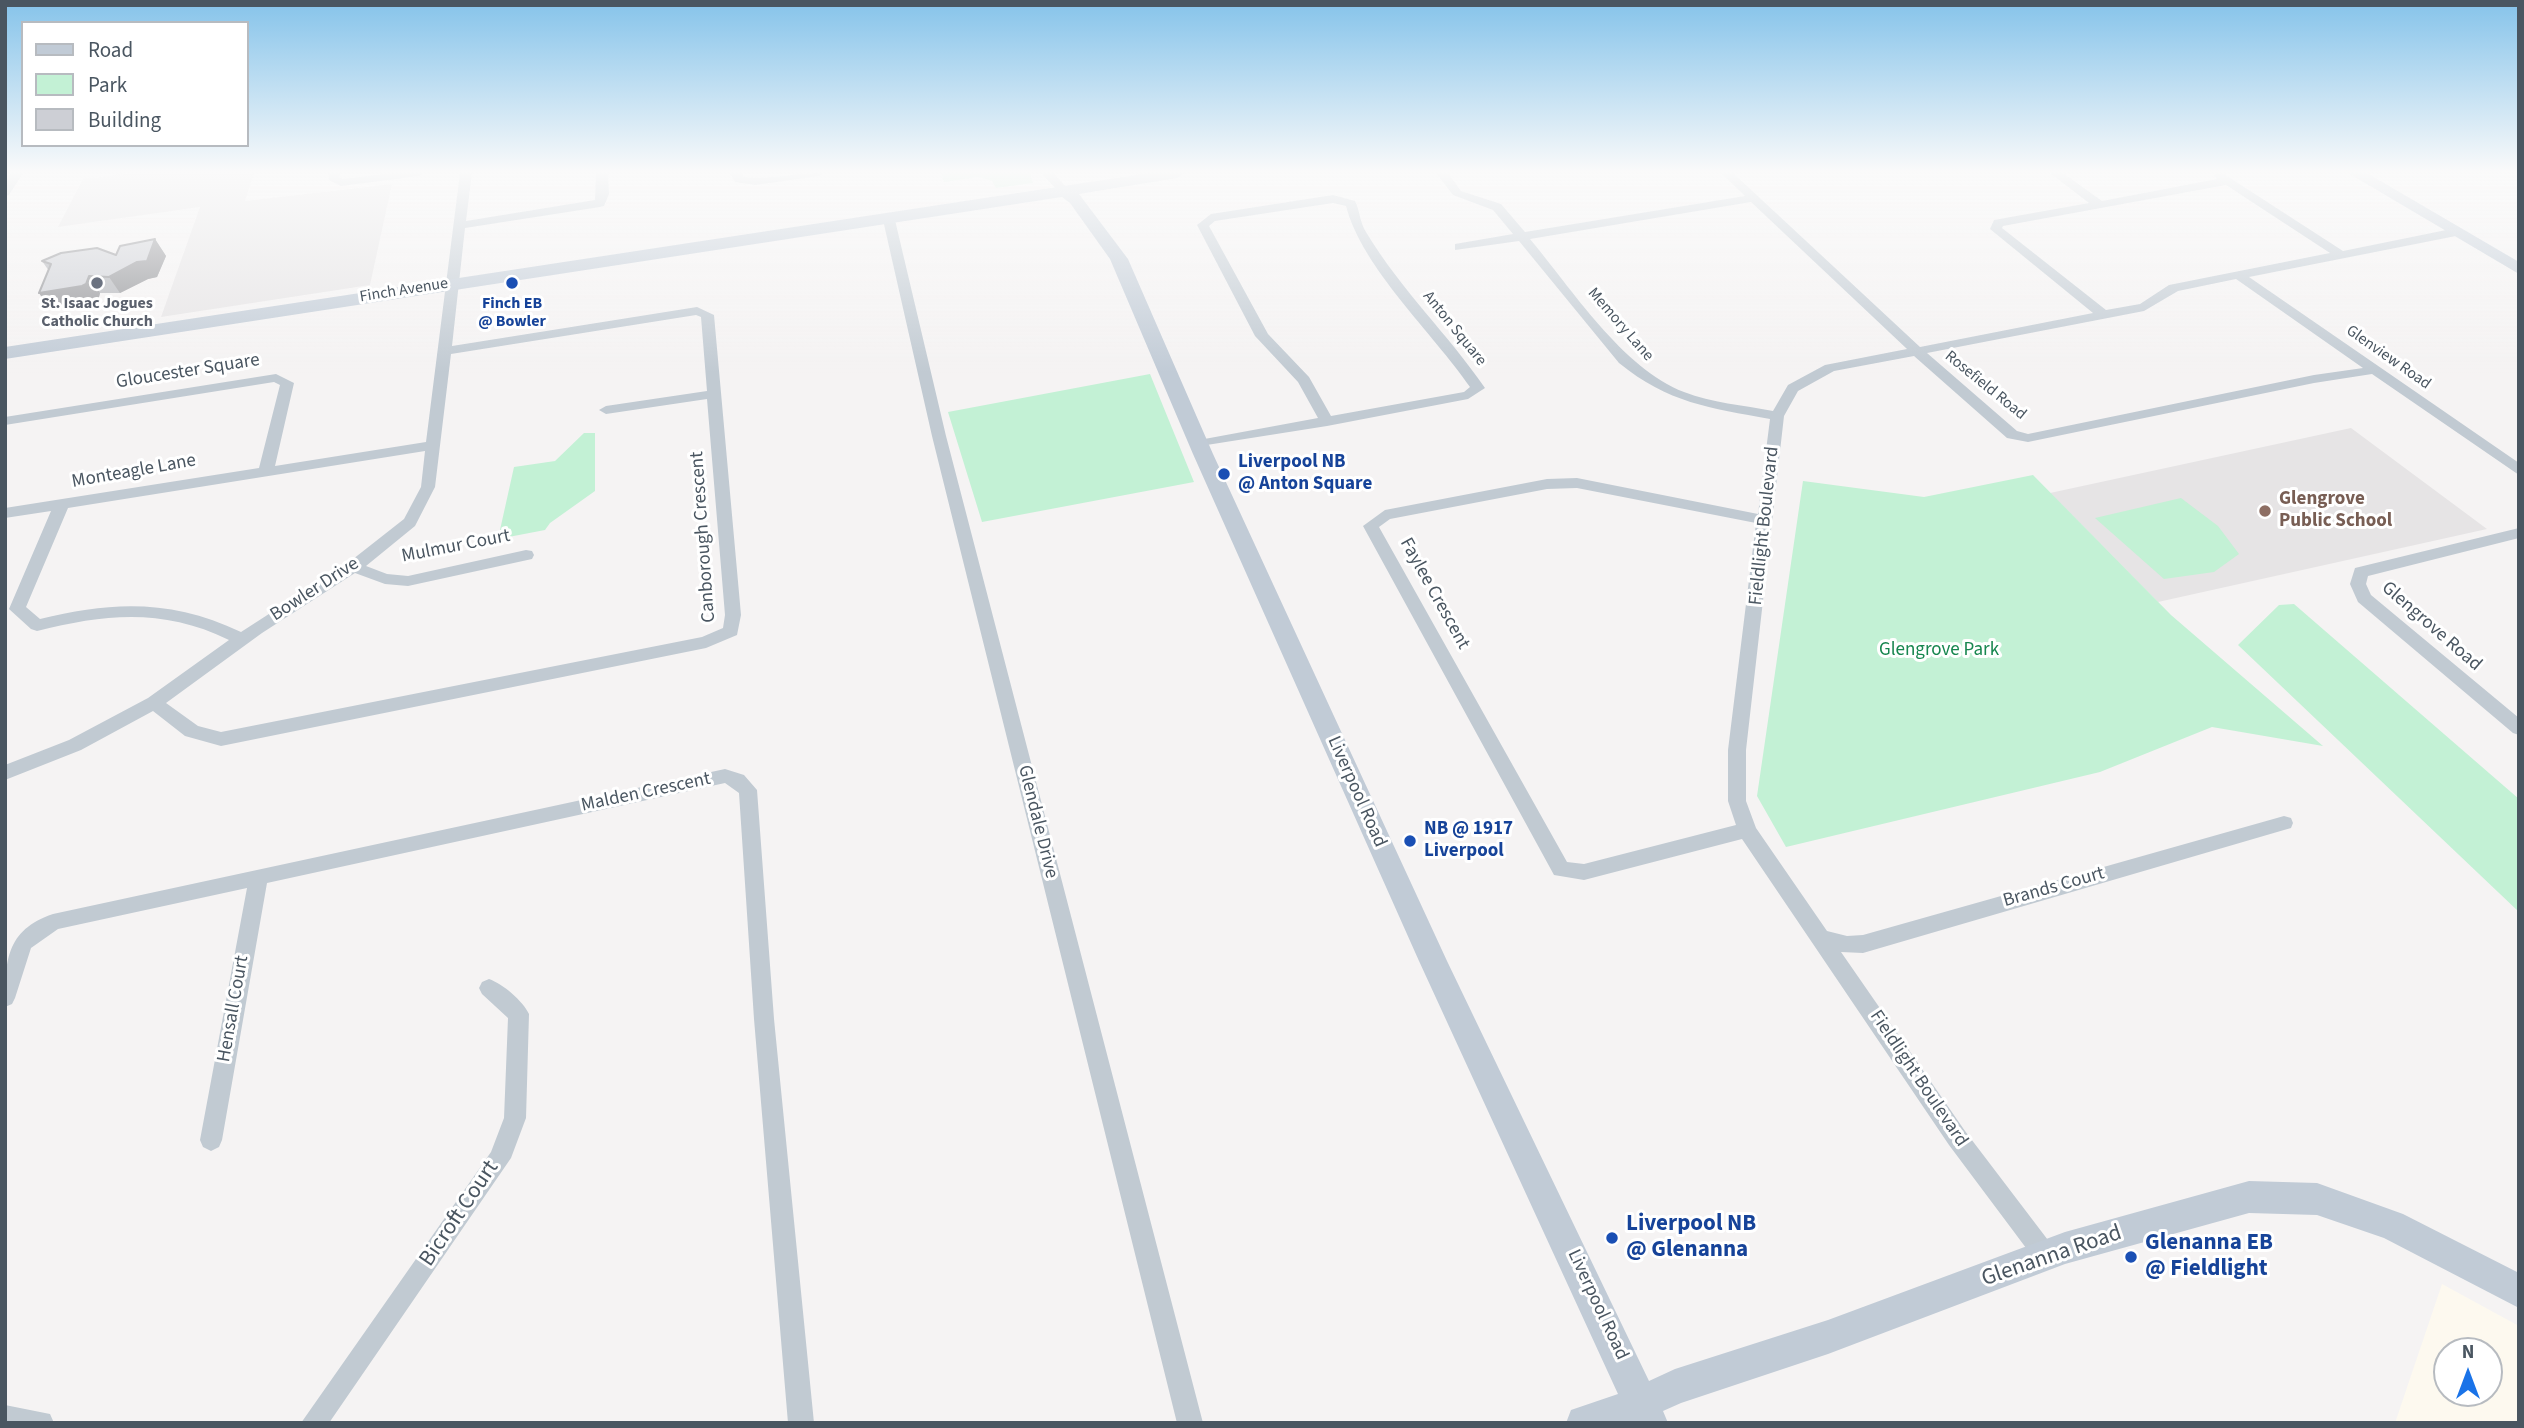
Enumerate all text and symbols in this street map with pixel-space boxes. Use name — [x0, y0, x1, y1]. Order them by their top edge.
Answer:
legend — [21, 21, 248, 147]
text: Road — [88, 35, 133, 65]
text: Park — [88, 70, 127, 100]
text: Building — [88, 105, 161, 135]
marker: St. Isaac Jogues Catholic Church — [89, 275, 105, 291]
street label: Finch Avenue — [358, 275, 450, 307]
marker: Finch EB @ Bowler — [504, 275, 520, 291]
street label: Memory Lane — [1583, 284, 1657, 366]
street label: Anton Square — [1418, 288, 1490, 370]
place label: St. Isaac Jogues Catholic Church — [41, 294, 153, 332]
place label: Finch EB @ Bowler — [478, 294, 546, 332]
street label: Glenview Road — [2342, 322, 2434, 394]
street label: Rosefield Road — [1940, 347, 2030, 425]
street label: Gloucester Square — [115, 349, 261, 395]
street label: Fieldlight Boulevard — [1745, 445, 1785, 607]
street label: Monteagle Lane — [70, 450, 198, 494]
street label: Canborough Crescent — [687, 451, 721, 623]
place label: Liverpool NB @ Anton Square — [1238, 452, 1372, 496]
marker: Liverpool NB @ Anton Square — [1216, 466, 1232, 482]
place label: Glengrove Public School — [2279, 489, 2392, 533]
marker: Glengrove Public School — [2257, 503, 2273, 519]
street label: Mulmur Court — [400, 525, 512, 569]
street label: Faylee Crescent — [1394, 534, 1474, 654]
street label: Bowler Drive — [266, 553, 364, 627]
street label: Glengrove Road — [2376, 577, 2486, 677]
park label: Glengrove Park — [1879, 640, 1999, 662]
street label: Liverpool Road — [1321, 733, 1391, 851]
street label: Glendale Drive — [1012, 763, 1062, 881]
street label: Malden Crescent — [579, 768, 713, 818]
place label: NB @ 1917 Liverpool — [1424, 819, 1513, 863]
marker: NB @ 1917 Liverpool — [1402, 833, 1418, 849]
street label: Brands Court — [2001, 863, 2107, 913]
street label: Hensall Court — [213, 954, 255, 1064]
street label: Fieldlight Boulevard — [1864, 1006, 1972, 1152]
street label: Bicroft Court — [414, 1156, 506, 1272]
place label: Liverpool NB @ Glenanna — [1626, 1211, 1756, 1265]
street label: Glenanna Road — [1978, 1220, 2126, 1294]
marker: Liverpool NB @ Glenanna — [1604, 1230, 1620, 1246]
place label: Glenanna EB @ Fieldlight — [2145, 1230, 2273, 1284]
street label: Liverpool Road — [1561, 1246, 1633, 1364]
marker: Glenanna EB @ Fieldlight — [2123, 1249, 2139, 1265]
north arrow — [2433, 1337, 2503, 1407]
text: N — [2462, 1339, 2474, 1366]

